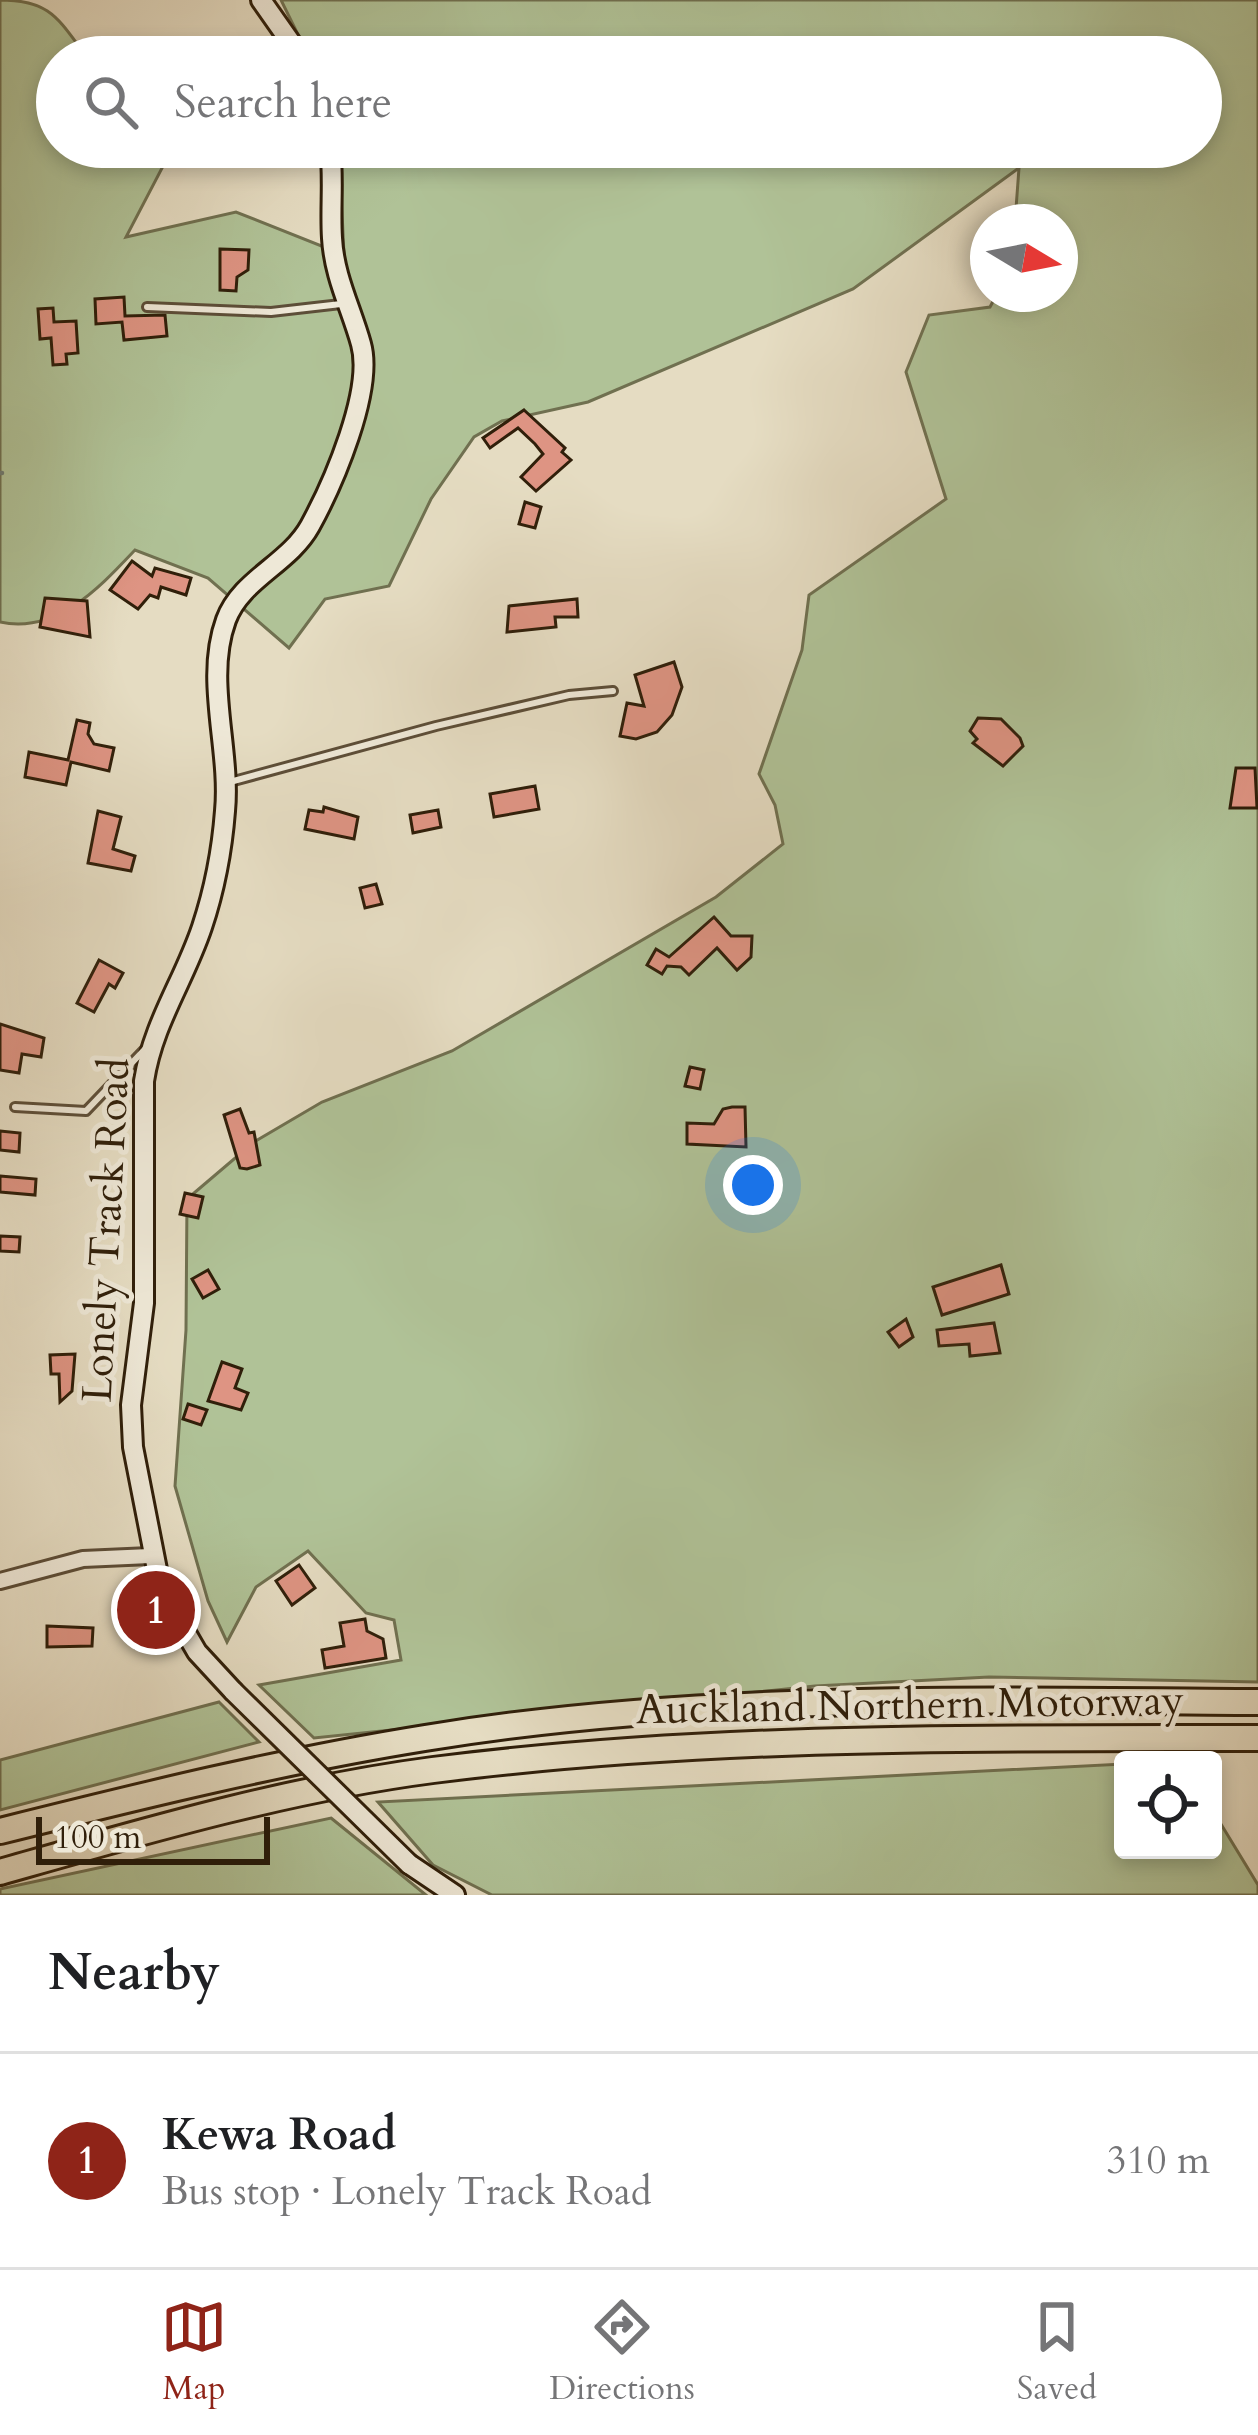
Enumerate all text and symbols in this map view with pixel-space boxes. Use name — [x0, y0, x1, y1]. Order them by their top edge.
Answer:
search box — [36, 36, 1222, 168]
icon: search — [78, 69, 144, 135]
text: Search here — [174, 72, 392, 133]
north arrow — [970, 204, 1078, 312]
street label: Lonely Track Road — [69, 1056, 143, 1404]
your location — [723, 1155, 783, 1215]
pin: 1 — [117, 1565, 195, 1655]
street label: Auckland Northern Motorway — [635, 1672, 1185, 1738]
map controls — [1114, 1751, 1222, 1859]
button: locate — [1114, 1751, 1222, 1859]
scale bar — [36, 1811, 270, 1864]
text: 100 m — [54, 1815, 141, 1860]
text: Nearby — [48, 1938, 220, 2008]
text: Kewa Road — [162, 2104, 396, 2165]
text: 1 — [77, 2134, 97, 2187]
text: 310 m — [1107, 2134, 1210, 2187]
text: Bus stop · Lonely Track Road — [162, 2165, 652, 2218]
tab: Map — [161, 2294, 227, 2411]
tab: Directions — [549, 2294, 695, 2411]
tab: Saved — [1017, 2294, 1097, 2411]

